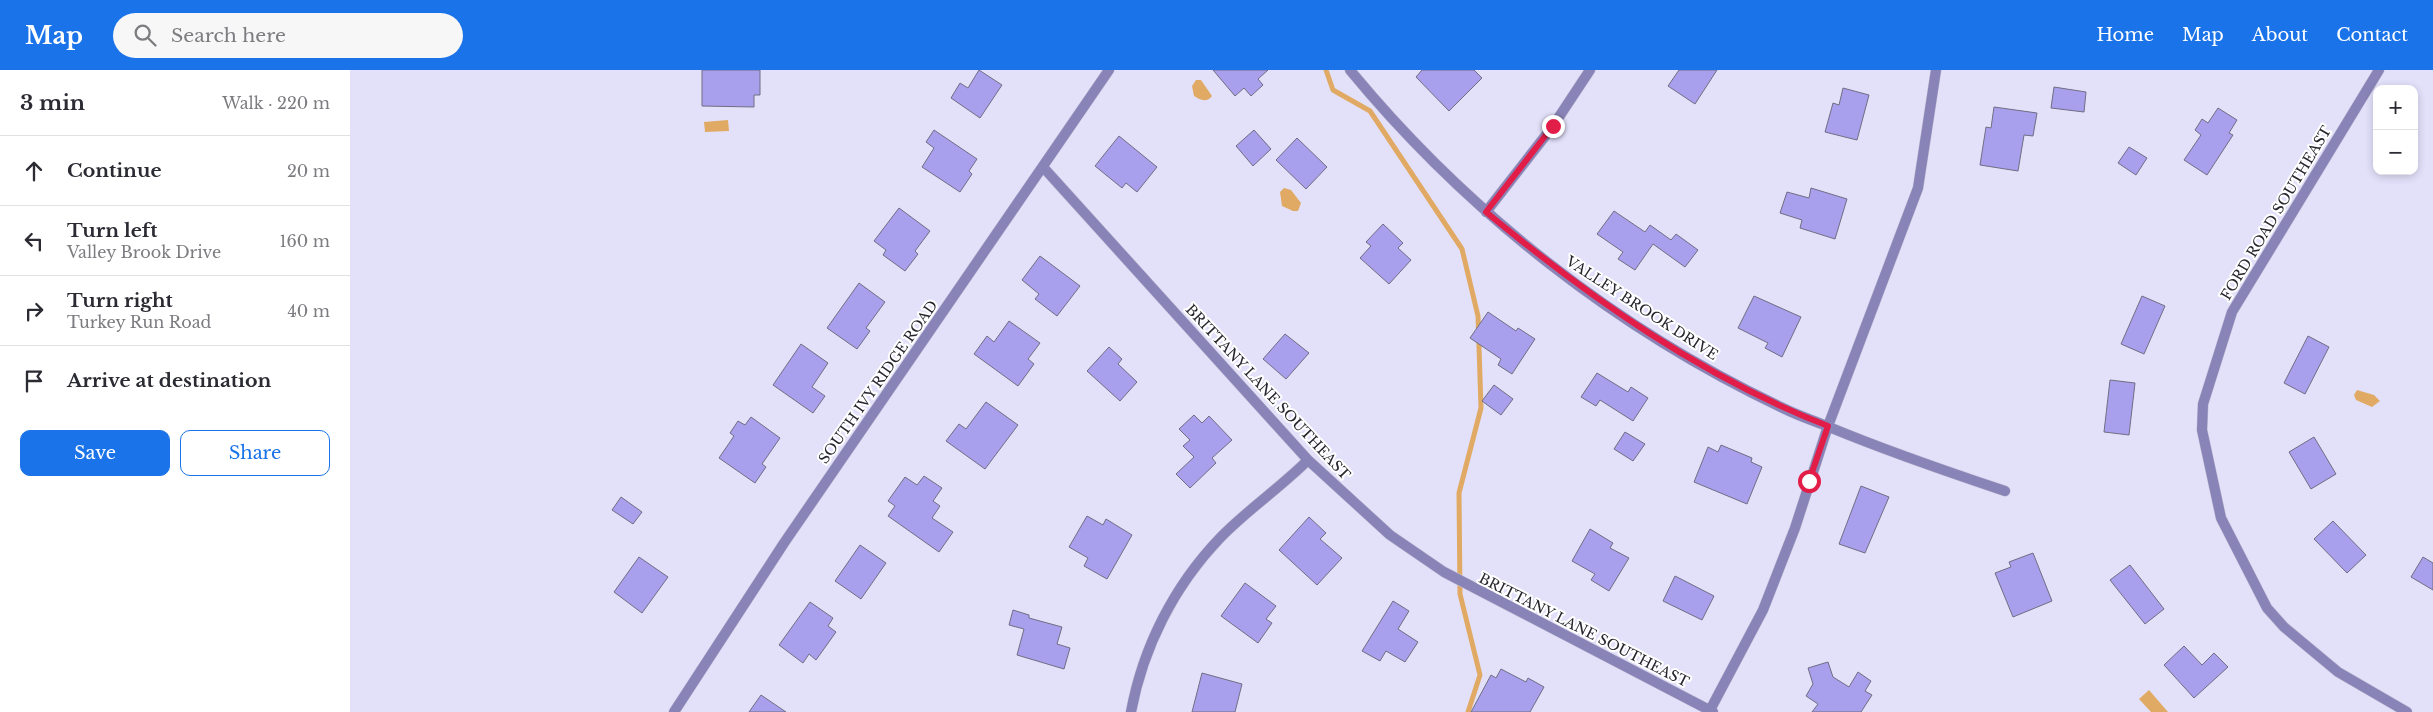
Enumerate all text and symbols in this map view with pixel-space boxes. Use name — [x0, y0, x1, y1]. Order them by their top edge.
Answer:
search box — [113, 13, 463, 58]
text: Map — [25, 21, 83, 50]
icon: search — [131, 21, 159, 49]
text: Search here — [171, 24, 286, 47]
text: Home — [2096, 24, 2154, 46]
text: Map — [2182, 24, 2224, 46]
text: About — [2252, 24, 2308, 46]
text: Contact — [2336, 24, 2408, 46]
map controls — [2373, 85, 2418, 175]
button: + — [2373, 85, 2418, 130]
text: 3 min — [20, 90, 85, 116]
text: Walk · 220 m — [222, 93, 330, 113]
route end — [1542, 115, 1565, 138]
street label: FORD ROAD SOUTHEAST — [2217, 123, 2335, 303]
button: − — [2373, 130, 2418, 175]
icon: ahead — [20, 157, 48, 185]
text: Continue — [67, 159, 162, 182]
text: 20 m — [287, 161, 330, 181]
text: Turn left — [67, 219, 158, 242]
icon: left — [20, 227, 48, 255]
text: 160 m — [279, 231, 330, 251]
text: Valley Brook Drive — [67, 242, 221, 262]
street label: VALLEY BROOK DRIVE — [1562, 252, 1721, 364]
text: Turn right — [67, 289, 173, 312]
icon: right — [20, 297, 48, 325]
street label: SOUTH IVY RIDGE ROAD — [815, 297, 941, 467]
text: 40 m — [287, 301, 330, 321]
street label: BRITTANY LANE SOUTHEAST — [1182, 301, 1354, 483]
text: Turkey Run Road — [67, 312, 211, 332]
icon: arrive — [20, 367, 48, 395]
text: Arrive at destination — [67, 369, 271, 392]
button: Save — [20, 430, 170, 476]
button: Share — [180, 430, 330, 476]
route start — [1798, 470, 1821, 493]
street label: BRITTANY LANE SOUTHEAST — [1476, 569, 1692, 691]

